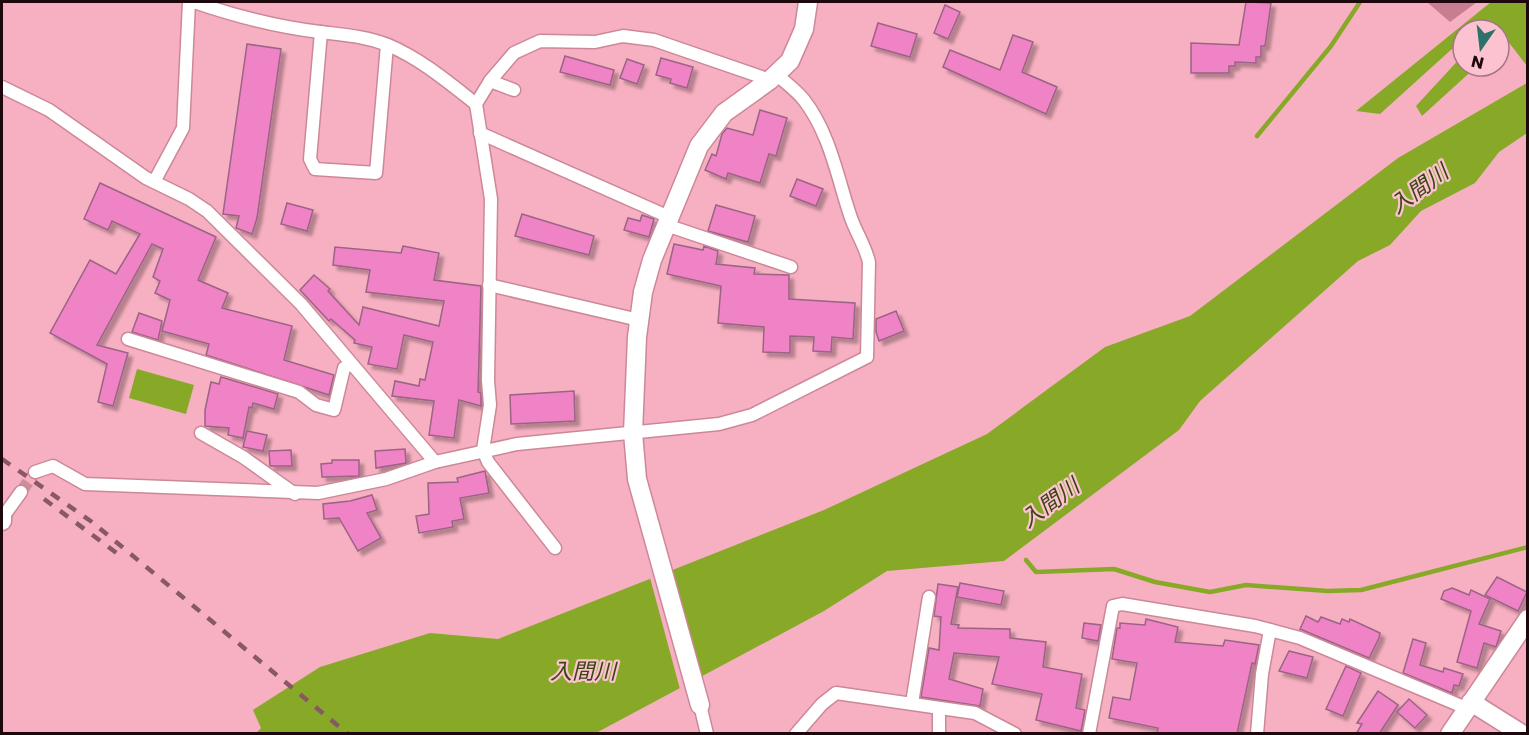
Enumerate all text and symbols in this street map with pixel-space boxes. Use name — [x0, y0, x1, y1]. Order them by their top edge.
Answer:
north arrow — [1451, 18, 1511, 78]
text: N — [1469, 49, 1486, 75]
water label: 入間川 — [1383, 156, 1456, 221]
water label: 入間川 — [1014, 470, 1087, 535]
water label: 入間川 — [550, 656, 618, 687]

